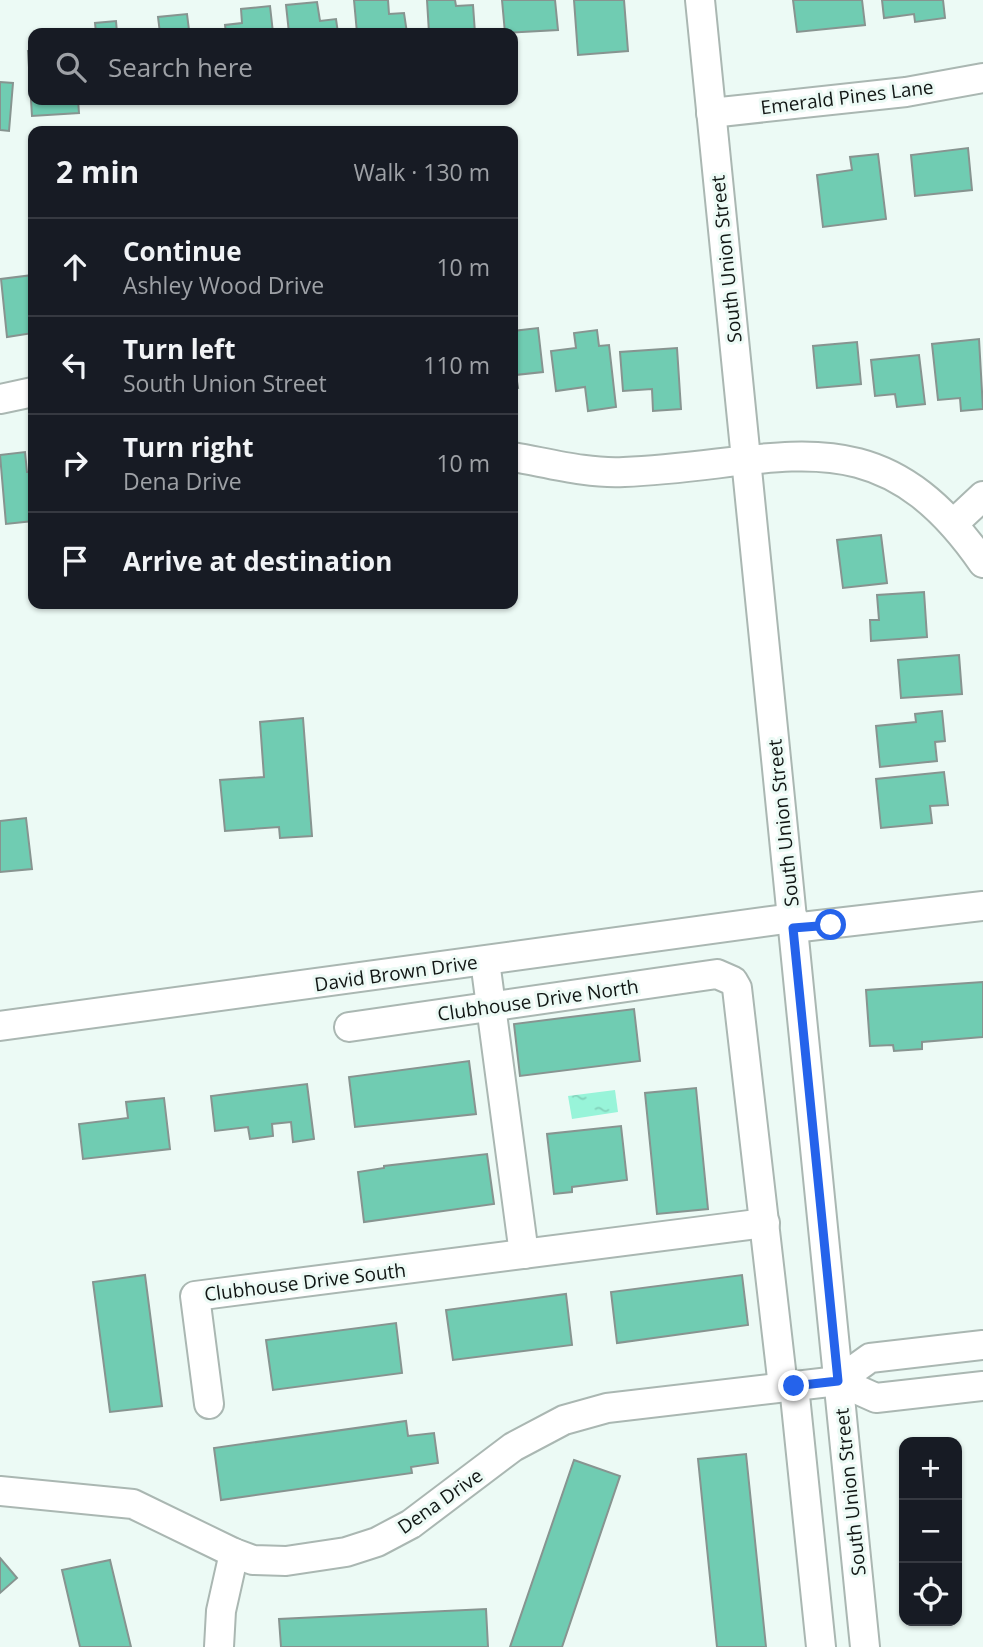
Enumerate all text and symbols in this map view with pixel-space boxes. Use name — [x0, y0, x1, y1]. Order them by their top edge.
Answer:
search box — [28, 28, 518, 105]
icon: search — [52, 48, 90, 86]
text: Search here — [108, 49, 253, 85]
street label: Emerald Pines Lane — [759, 74, 935, 120]
text: 2 min — [56, 151, 139, 192]
text: Walk · 130 m — [353, 156, 490, 188]
street label: South Union Street — [704, 174, 748, 344]
text: Continue — [123, 233, 242, 269]
icon: ahead — [56, 248, 94, 286]
text: 10 m — [436, 251, 490, 283]
text: Ashley Wood Drive — [123, 269, 324, 301]
text: Turn left — [123, 331, 235, 367]
icon: left — [56, 346, 94, 384]
text: 110 m — [423, 349, 490, 381]
text: South Union Street — [123, 367, 327, 399]
text: Turn right — [123, 429, 254, 465]
icon: right — [56, 444, 94, 482]
text: 10 m — [436, 447, 490, 479]
text: Dena Drive — [123, 465, 242, 497]
icon: arrive — [56, 542, 94, 580]
text: Arrive at destination — [123, 543, 392, 579]
street label: South Union Street — [761, 738, 805, 908]
route start — [815, 909, 846, 940]
street label: David Brown Drive — [313, 949, 479, 997]
street label: Clubhouse Drive North — [436, 973, 640, 1027]
street label: Clubhouse Drive South — [203, 1257, 407, 1307]
route end — [778, 1370, 809, 1401]
street label: South Union Street — [828, 1407, 872, 1577]
map controls — [899, 1437, 962, 1626]
button: + — [899, 1437, 962, 1500]
street label: Dena Drive — [392, 1462, 488, 1540]
button: − — [899, 1500, 962, 1563]
button: locate — [899, 1563, 962, 1626]

